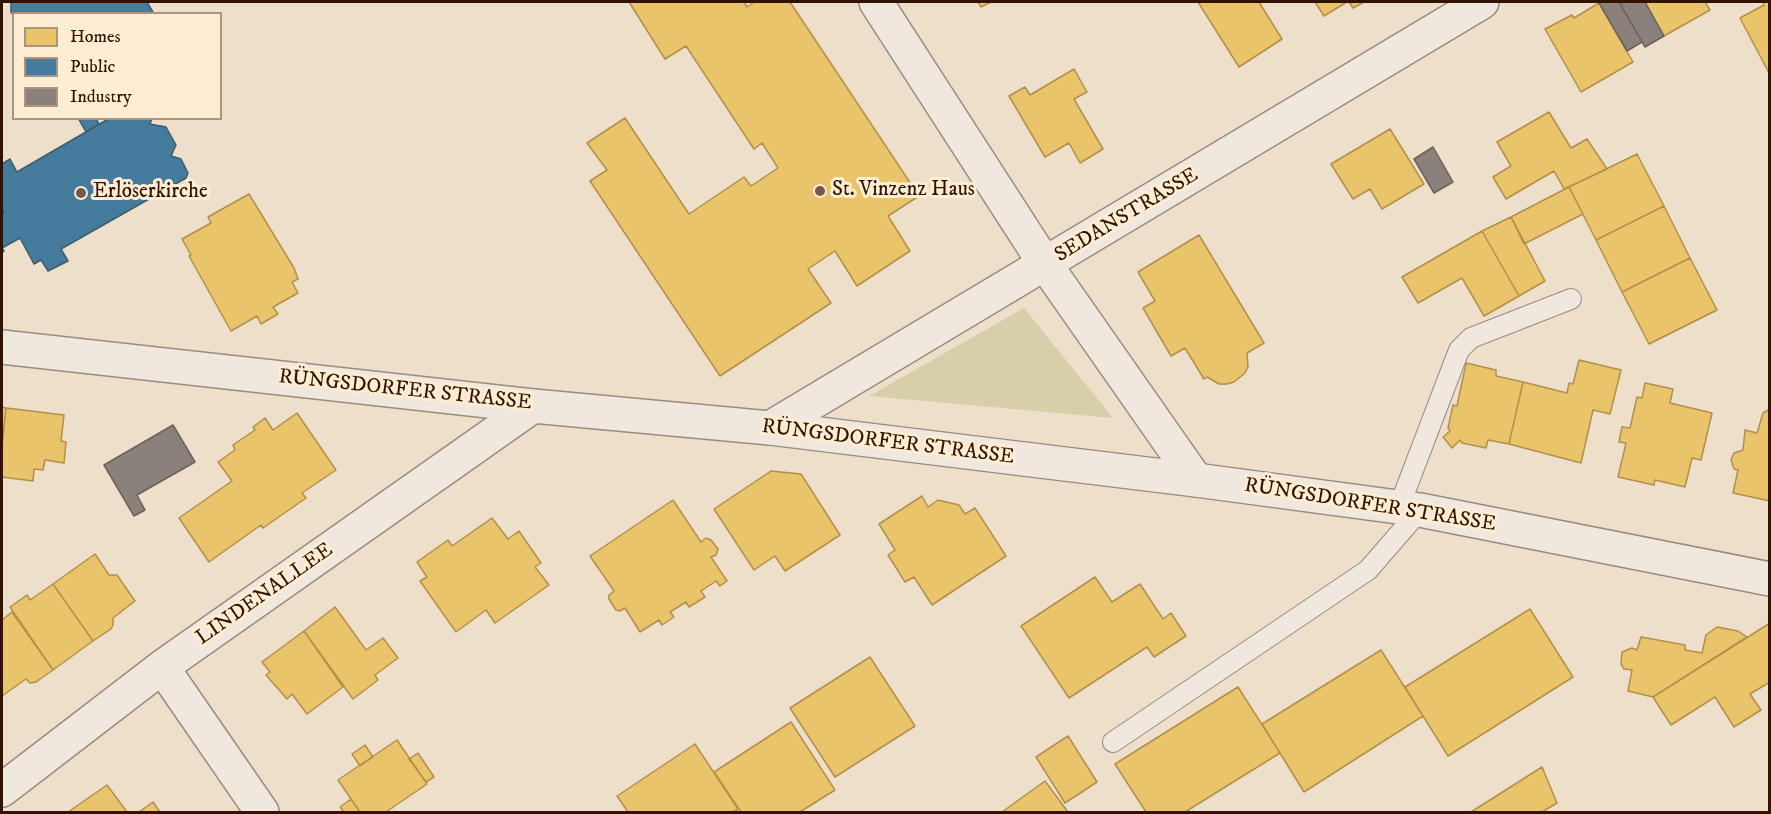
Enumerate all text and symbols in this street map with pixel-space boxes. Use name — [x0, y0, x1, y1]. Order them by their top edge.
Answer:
legend — [12, 12, 222, 120]
text: Homes — [70, 26, 121, 48]
text: Public — [70, 56, 115, 78]
text: Industry — [70, 86, 131, 108]
street label: SEDANSTRASSE — [1051, 163, 1203, 269]
place label: St. Vinzenz Haus — [832, 178, 975, 204]
place label: Erlöserkirche — [93, 180, 208, 206]
marker: St. Vinzenz Haus — [813, 184, 827, 198]
marker: Erlöserkirche — [74, 186, 88, 200]
street label: RÜNGSDORFER STRASSE — [277, 365, 533, 417]
street label: RÜNGSDORFER STRASSE — [760, 415, 1016, 471]
street label: RÜNGSDORFER STRASSE — [1242, 474, 1498, 538]
street label: LINDENALLEE — [192, 538, 338, 652]

